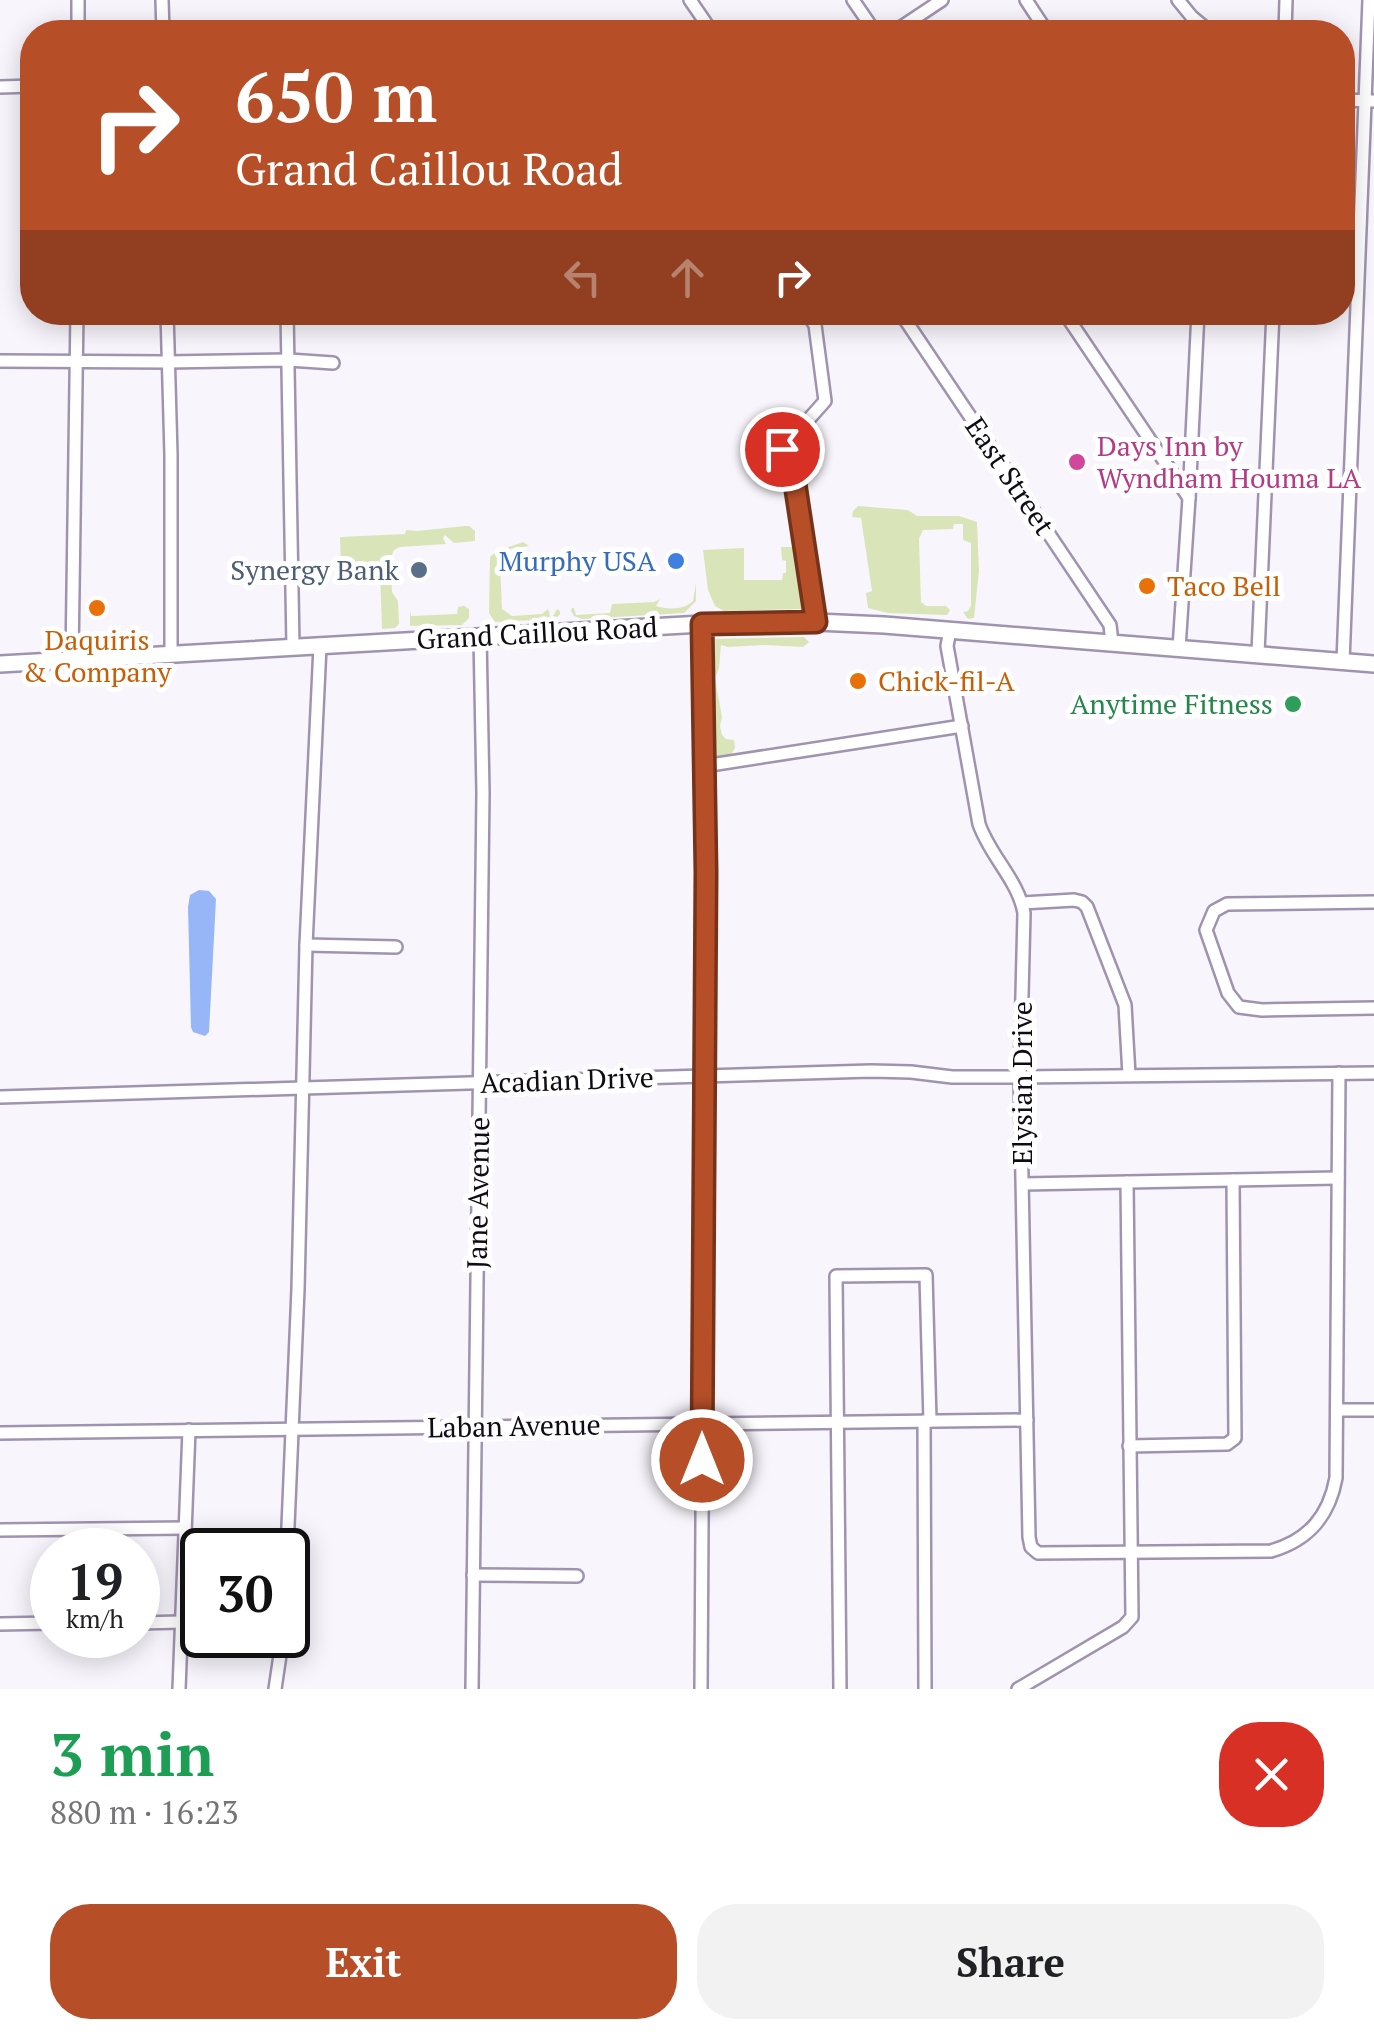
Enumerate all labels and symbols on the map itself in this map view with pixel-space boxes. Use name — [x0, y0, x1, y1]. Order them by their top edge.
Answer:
pin — [740, 407, 825, 492]
street label: East Street — [957, 410, 1064, 542]
place label: Days Inn by Wyndham Houma LA — [1097, 427, 1362, 496]
marker: Days Inn by Wyndham Houma LA — [1066, 451, 1088, 473]
place label: Murphy USA — [499, 542, 657, 579]
marker: Murphy USA — [665, 550, 687, 572]
place label: Synergy Bank — [230, 551, 400, 588]
marker: Synergy Bank — [408, 559, 430, 581]
place label: Taco Bell — [1167, 567, 1281, 604]
marker: Taco Bell — [1136, 575, 1158, 597]
marker: Daquiris & Company — [86, 597, 108, 619]
street label: Grand Caillou Road — [415, 608, 658, 657]
place label: Daquiris & Company — [23, 621, 172, 690]
place label: Chick-fil-A — [878, 662, 1015, 699]
marker: Chick-fil-A — [847, 670, 869, 692]
place label: Anytime Fitness — [1070, 685, 1273, 722]
marker: Anytime Fitness — [1282, 693, 1304, 715]
street label: Elysian Drive — [1003, 1001, 1040, 1165]
street label: Acadian Drive — [480, 1058, 654, 1101]
street label: Jane Avenue — [458, 1117, 497, 1269]
street label: Laban Avenue — [427, 1405, 601, 1446]
position arrow — [650, 1408, 754, 1512]
speed limit sign: 30 — [180, 1528, 310, 1658]

